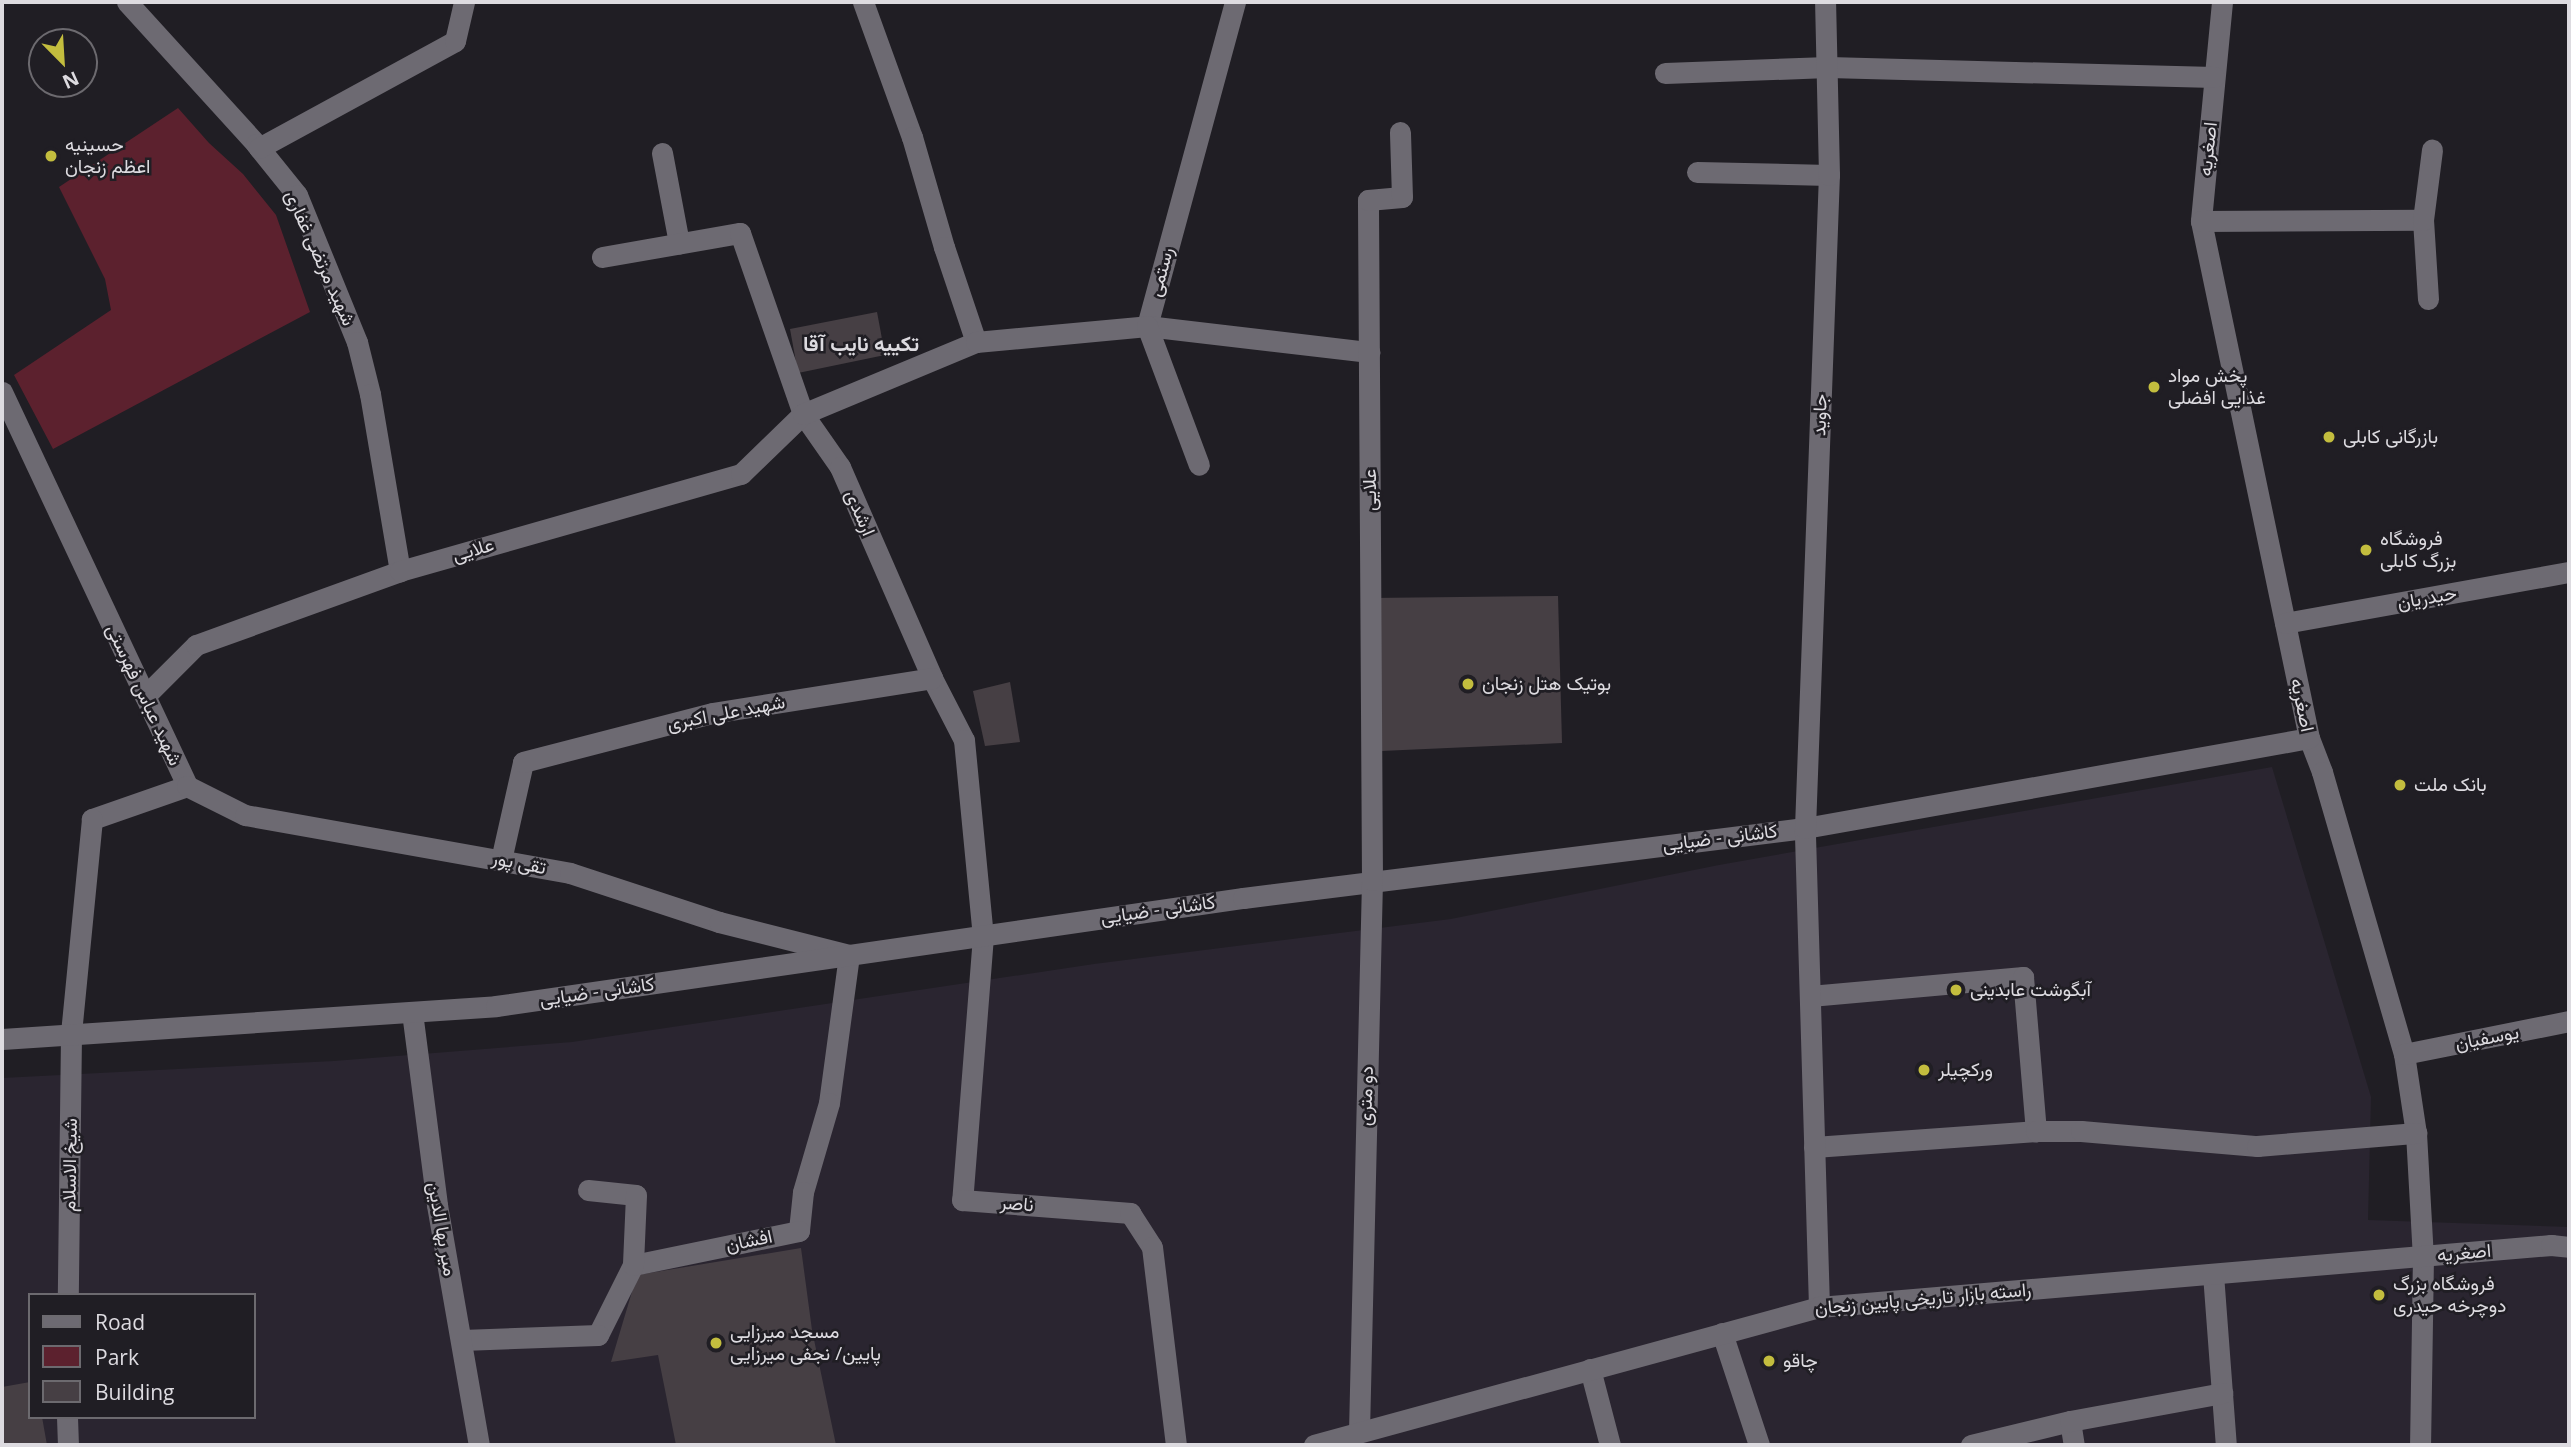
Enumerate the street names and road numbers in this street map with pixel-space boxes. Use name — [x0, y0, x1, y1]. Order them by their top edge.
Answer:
street label: اصغریه — [2194, 121, 2222, 177]
street label: شهید مرتضی غفاری — [280, 187, 360, 329]
street label: رستمی — [1143, 245, 1179, 299]
street label: جاوید — [1808, 394, 1832, 436]
street label: علایی — [1359, 469, 1381, 511]
street label: ارشدی — [840, 486, 880, 540]
street label: علایی — [450, 533, 496, 567]
street label: حیدریان — [2395, 582, 2459, 614]
street label: شهید عباس فهرستی — [101, 621, 187, 769]
street label: اصغریه — [2285, 676, 2319, 734]
street label: شهید علی اکبری — [665, 690, 787, 736]
street label: کاشانی - ضیایی — [1661, 820, 1779, 856]
street label: تقی پور — [490, 847, 548, 879]
street label: کاشانی - ضیایی — [1099, 891, 1217, 929]
street label: کاشانی - ضیایی — [538, 973, 656, 1011]
street label: یوسفیان — [2453, 1021, 2521, 1055]
street label: دو متری — [1354, 1066, 1378, 1126]
street label: شیخ الاسلام — [58, 1118, 82, 1212]
street label: میر بها الدین — [423, 1180, 461, 1278]
street label: ناصر — [999, 1191, 1035, 1217]
street label: افشان — [724, 1225, 774, 1257]
street label: اصغریه — [2436, 1239, 2492, 1267]
street label: راسته بازار تاریخی پایین زنجان — [1814, 1278, 2032, 1320]

